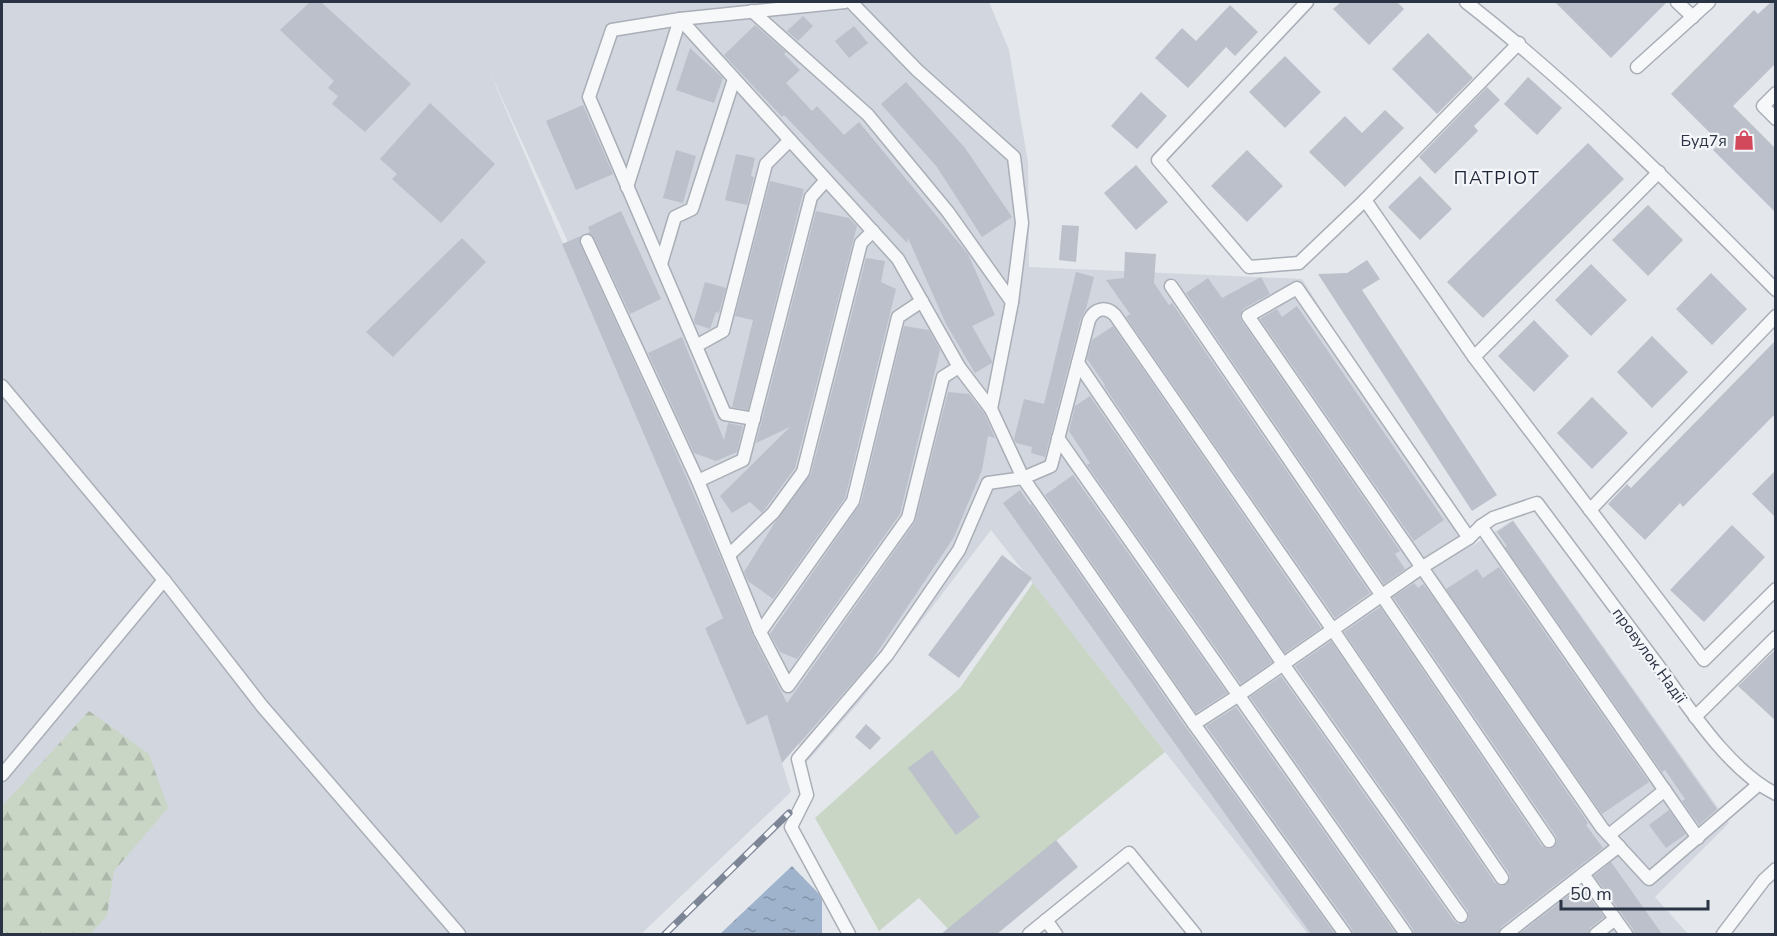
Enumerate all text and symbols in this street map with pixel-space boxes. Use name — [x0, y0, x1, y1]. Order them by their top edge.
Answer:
shop icon: Буд7я — [1732, 128, 1756, 152]
place label: Буд7я — [1681, 130, 1727, 152]
district label: ПАТРІОТ — [1454, 166, 1540, 190]
street label: провулок Надії — [1607, 603, 1692, 709]
scale bar — [1561, 873, 1708, 911]
text: 50 m — [1570, 882, 1612, 906]

